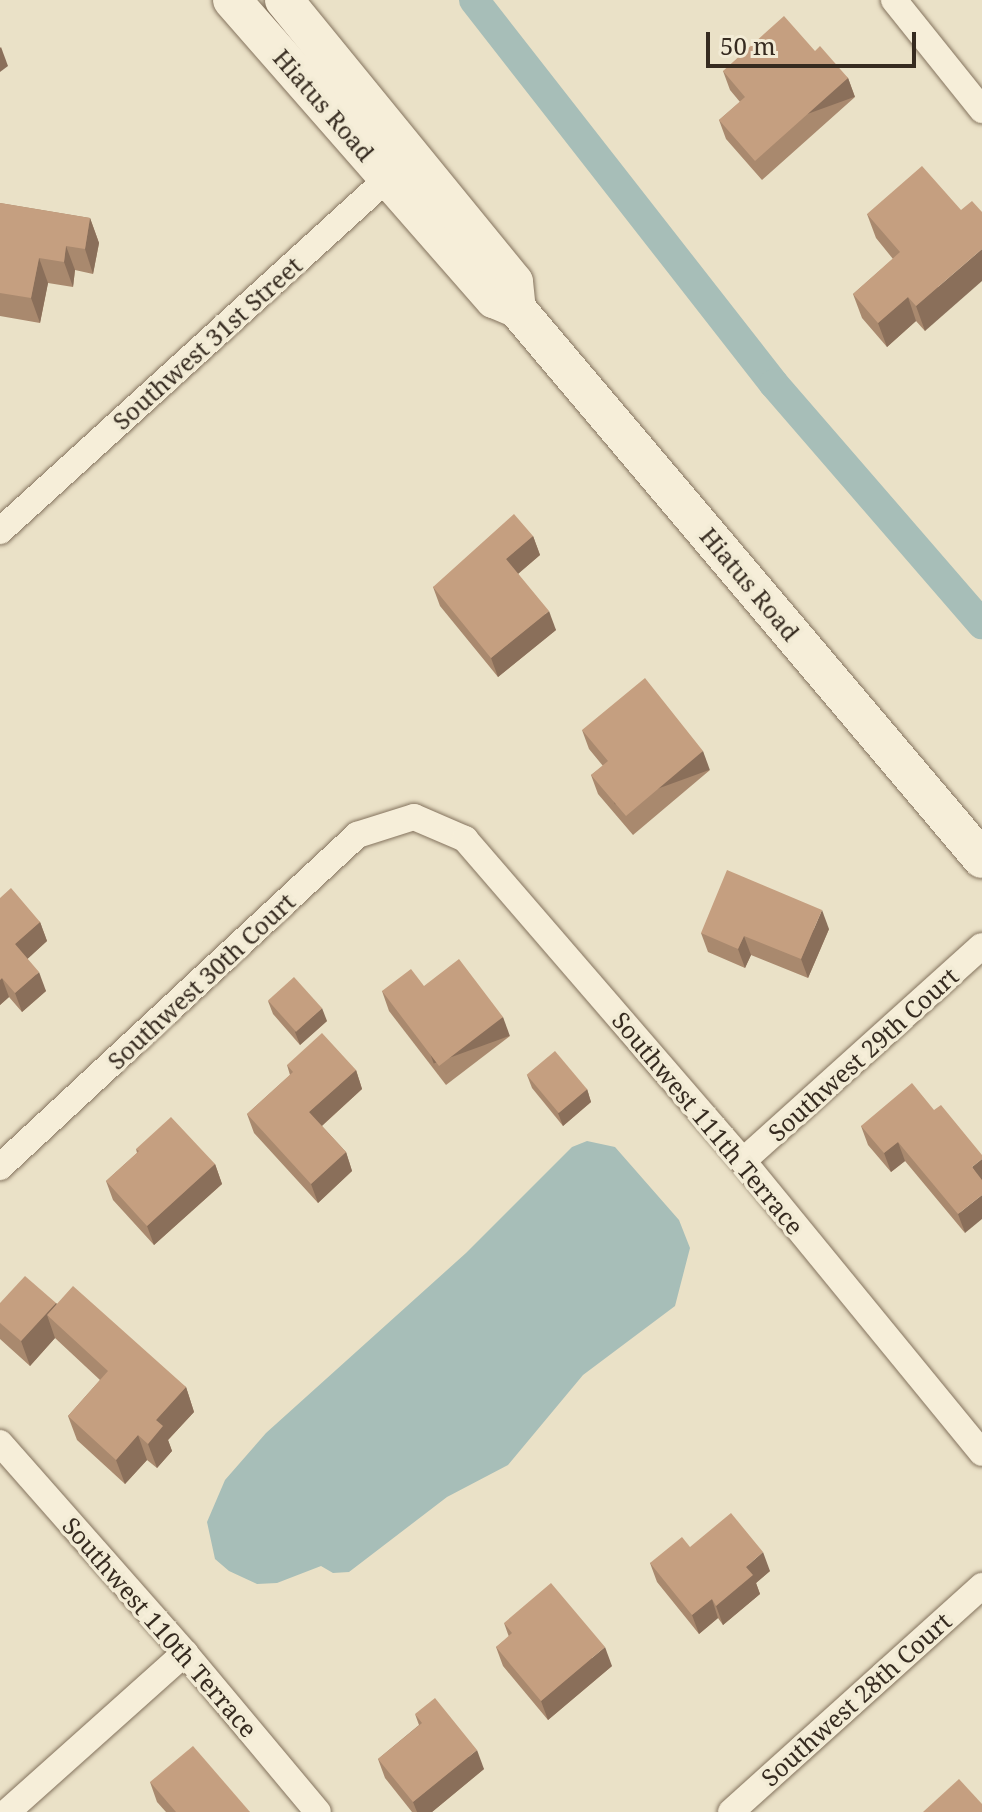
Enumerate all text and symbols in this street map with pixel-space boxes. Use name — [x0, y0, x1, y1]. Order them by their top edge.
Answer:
scale bar — [710, 16, 920, 66]
text: 50 m — [720, 29, 776, 62]
street label: Hiatus Road — [268, 43, 380, 167]
street label: Southwest 31st Street — [107, 251, 307, 435]
street label: Hiatus Road — [694, 522, 806, 646]
street label: Southwest 30th Court — [102, 887, 300, 1075]
street label: Southwest 29th Court — [762, 961, 964, 1147]
street label: Southwest 111th Terrace — [606, 1006, 810, 1240]
street label: Southwest 110th Terrace — [57, 1511, 263, 1743]
street label: Southwest 28th Court — [755, 1606, 957, 1792]

